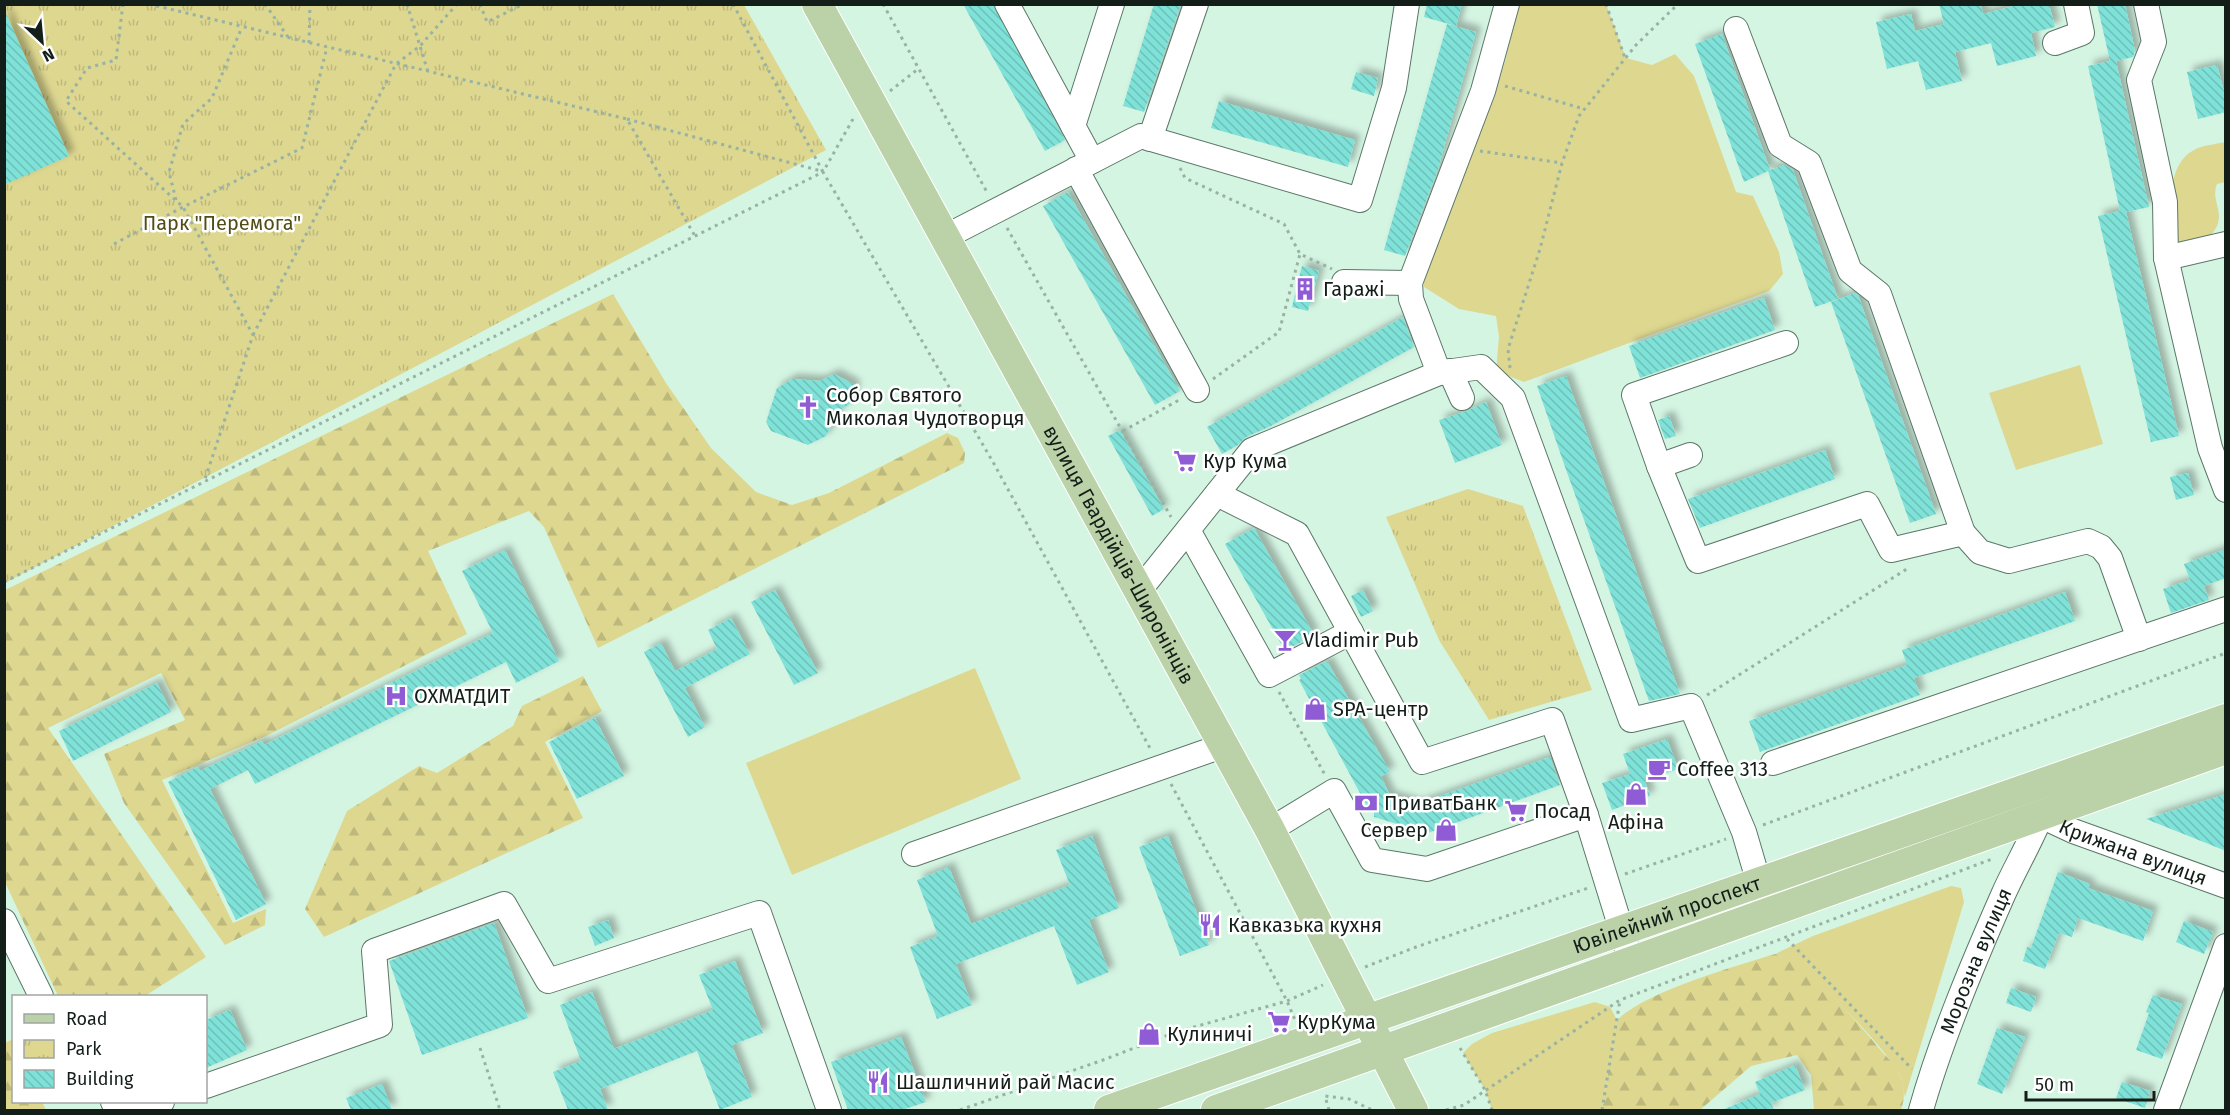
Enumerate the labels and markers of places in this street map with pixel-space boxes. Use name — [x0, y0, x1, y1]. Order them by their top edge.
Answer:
building icon: Гаражі — [1292, 276, 1318, 302]
place label: Гаражі — [1323, 277, 1385, 301]
place label: Собор Святого Миколая Чудотворця — [826, 383, 1025, 430]
church icon: Собор Святого Миколая Чудотворця — [795, 394, 821, 420]
supermarket icon: Кур Кума — [1172, 448, 1198, 474]
place label: Кур Кума — [1203, 449, 1287, 473]
bar icon: Vladimir Pub — [1272, 627, 1298, 653]
place label: Vladimir Pub — [1303, 628, 1419, 652]
hospital icon: ОХМАТДИТ — [383, 683, 409, 709]
place label: ОХМАТДИТ — [414, 684, 511, 708]
shop icon: SPA-центр — [1302, 696, 1328, 722]
place label: SPA-центр — [1333, 697, 1429, 721]
cafe icon: Coffee 313 — [1646, 756, 1672, 782]
place label: Coffee 313 — [1677, 757, 1768, 781]
shop icon: Афіна — [1623, 781, 1649, 807]
bank icon: ПриватБанк — [1353, 790, 1379, 816]
place label: ПриватБанк — [1384, 791, 1497, 815]
supermarket icon: Посад — [1503, 798, 1529, 824]
place label: Посад — [1534, 799, 1591, 823]
place label: Афіна — [1608, 810, 1664, 834]
shop icon: Сервер — [1433, 817, 1459, 843]
place label: Сервер — [1360, 818, 1428, 842]
restaurant icon: Кавказька кухня — [1197, 912, 1223, 938]
place label: Кавказька кухня — [1228, 913, 1382, 937]
supermarket icon: КурКума — [1266, 1009, 1292, 1035]
place label: КурКума — [1297, 1010, 1376, 1034]
shop icon: Кулиничі — [1136, 1021, 1162, 1047]
place label: Кулиничі — [1167, 1022, 1252, 1046]
restaurant icon: Шашличний рай Масис — [865, 1069, 891, 1095]
place label: Шашличний рай Масис — [896, 1070, 1114, 1094]

